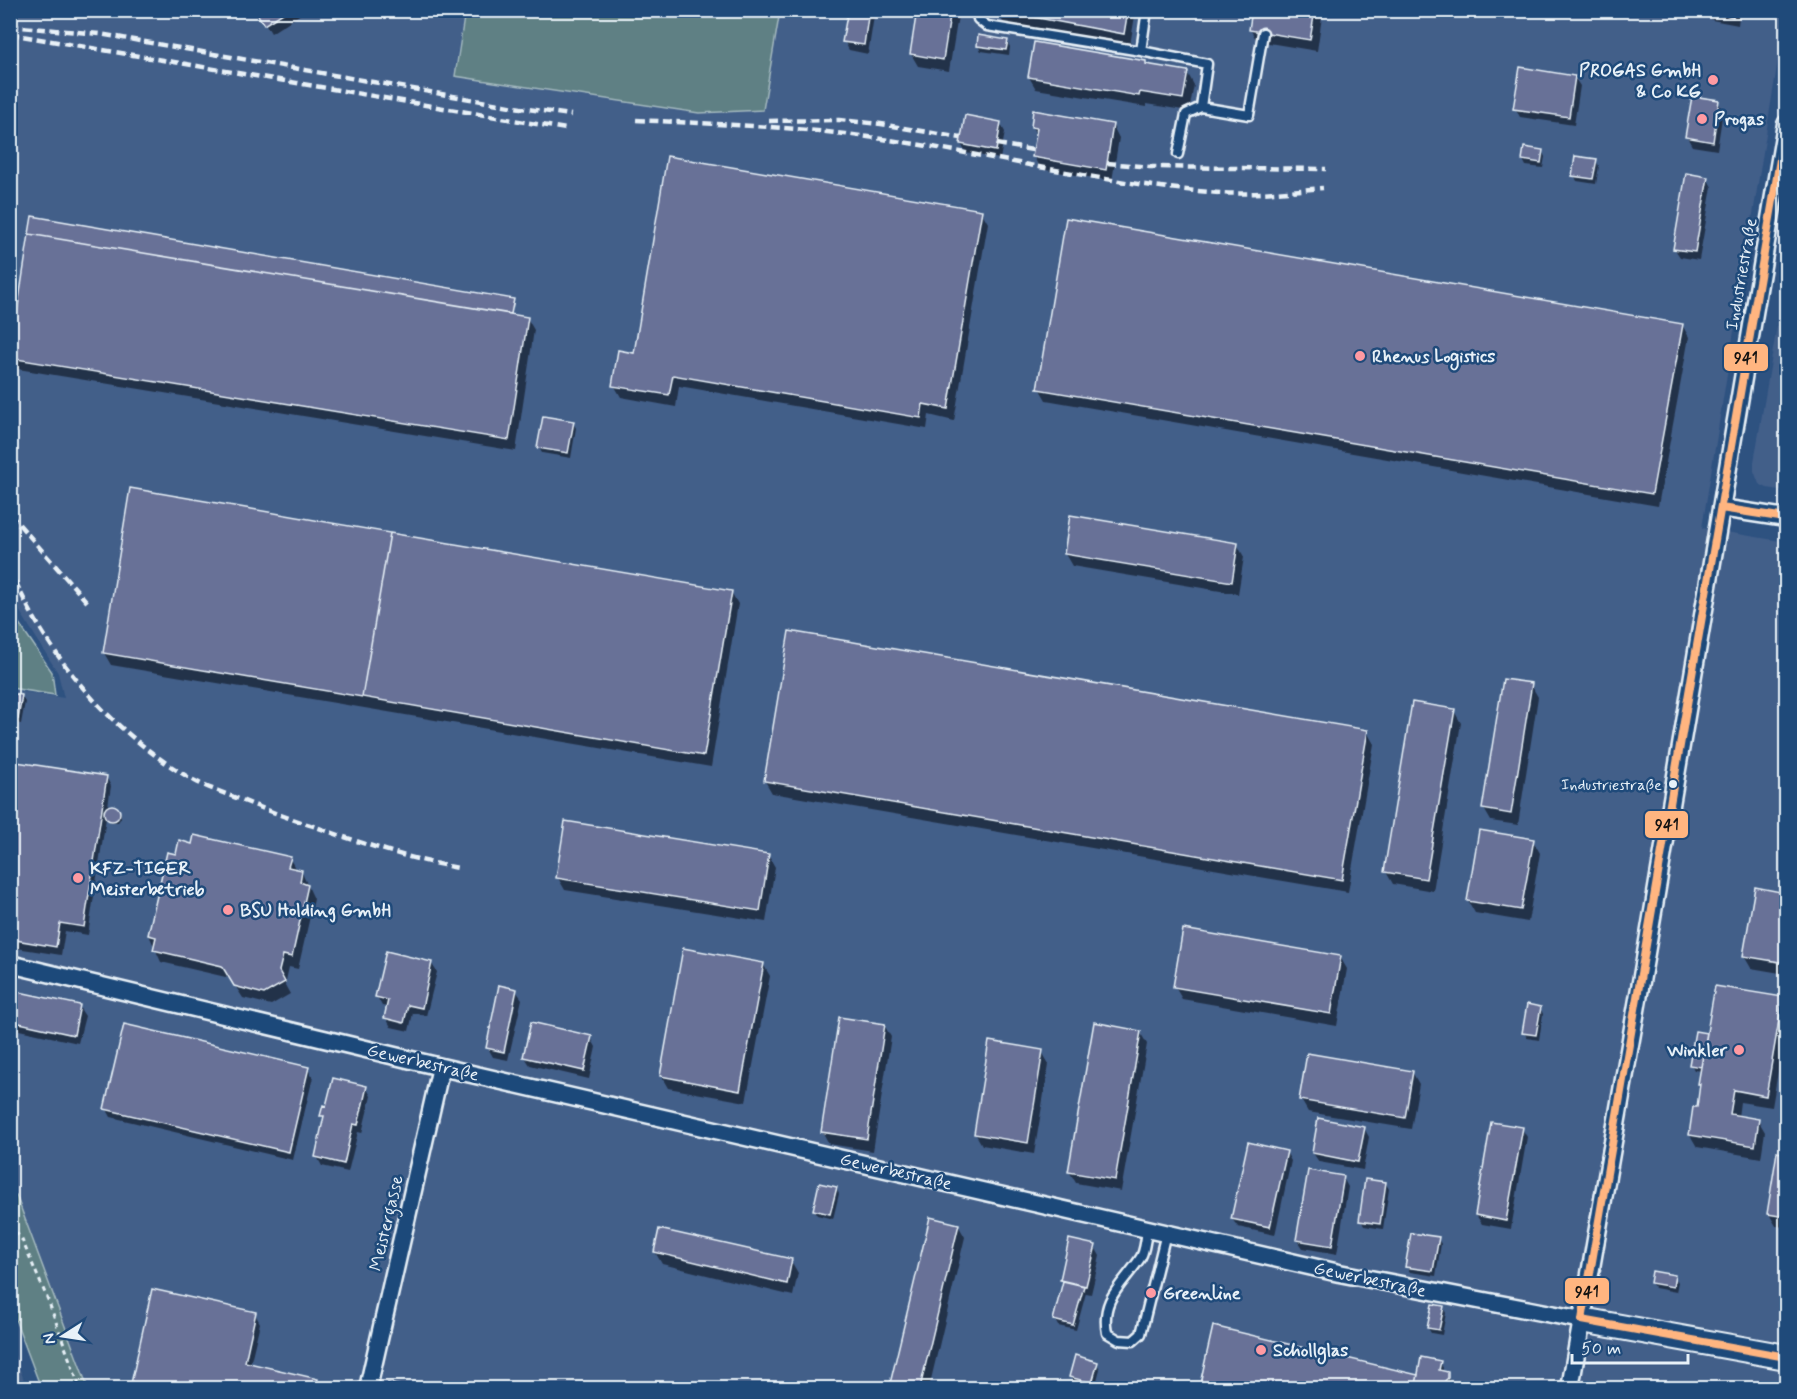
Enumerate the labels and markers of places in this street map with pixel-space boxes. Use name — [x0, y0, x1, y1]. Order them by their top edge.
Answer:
place label: PROGAS GmbH & Co KG — [1579, 59, 1702, 104]
marker: PROGAS GmbH & Co KG — [1706, 73, 1720, 87]
place label: Progas — [1714, 108, 1764, 132]
marker: Progas — [1695, 112, 1709, 126]
place label: Rhenus Logistics — [1372, 345, 1495, 371]
marker: Rhenus Logistics — [1353, 349, 1367, 363]
place label: Industriestraße — [1561, 775, 1662, 796]
marker: Industriestraße — [1667, 778, 1679, 790]
place label: KFZ-TIGER Meisterbetrieb — [90, 857, 205, 902]
marker: KFZ-TIGER Meisterbetrieb — [71, 871, 85, 885]
place label: BSU Holding GmbH — [240, 899, 391, 923]
marker: BSU Holding GmbH — [221, 903, 235, 917]
place label: Winkler — [1666, 1039, 1728, 1063]
marker: Winkler — [1732, 1043, 1746, 1057]
place label: Greenline — [1163, 1282, 1241, 1306]
marker: Greenline — [1144, 1286, 1158, 1300]
place label: Schollglas — [1273, 1339, 1348, 1365]
marker: Schollglas — [1254, 1343, 1268, 1357]

